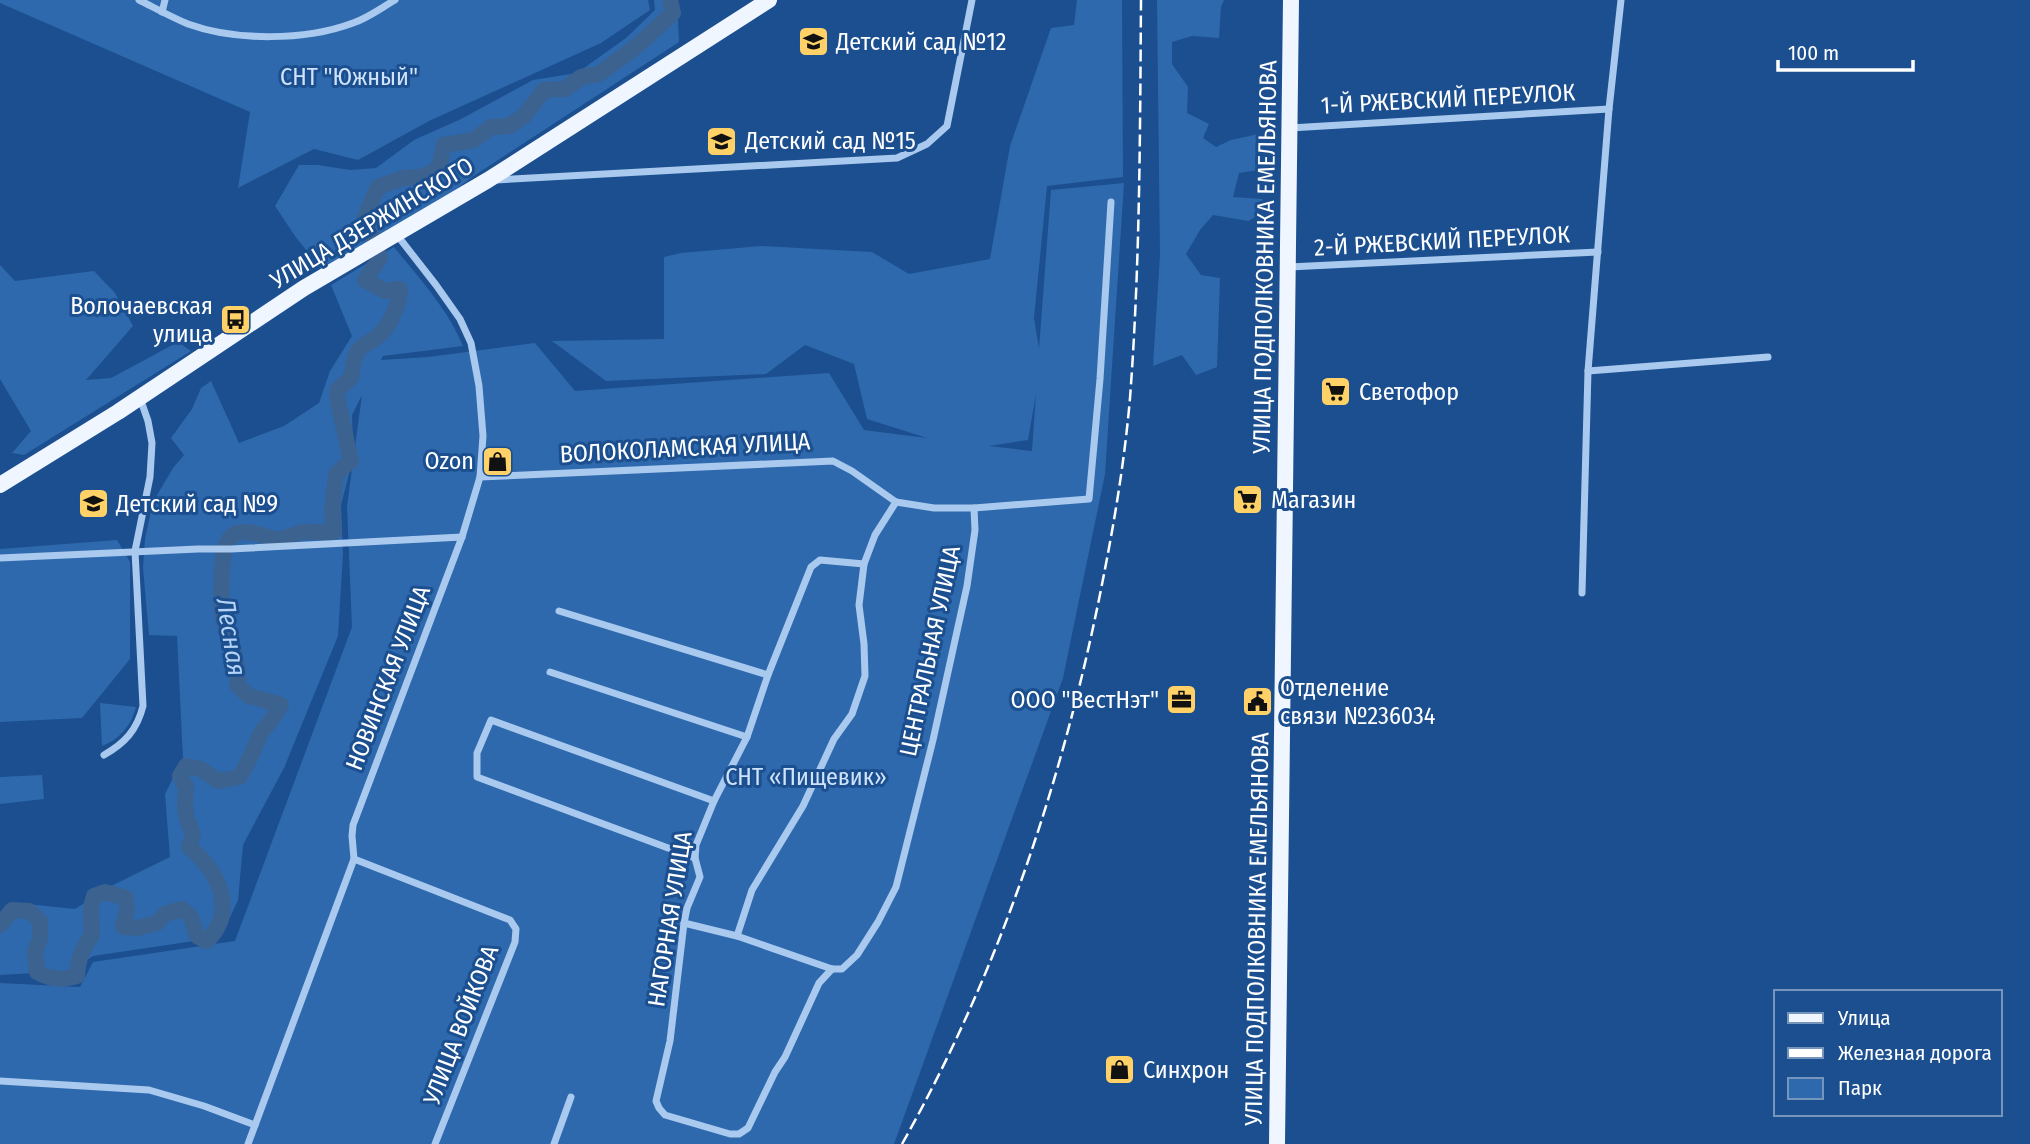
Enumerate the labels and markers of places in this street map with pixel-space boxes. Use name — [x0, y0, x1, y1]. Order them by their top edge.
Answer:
school or university icon: Детский сад №12 — [796, 25, 830, 59]
place label: Детский сад №12 — [835, 28, 1006, 56]
school or university icon: Детский сад №15 — [705, 124, 739, 158]
place label: Детский сад №15 — [744, 127, 916, 155]
place label: Волочаевская улица — [70, 292, 213, 348]
bus stop icon: Волочаевская улица — [219, 303, 253, 337]
supermarket icon: Светофор — [1319, 375, 1353, 409]
place label: Светофор — [1359, 378, 1459, 406]
shop icon: Ozon — [480, 444, 514, 478]
place label: Ozon — [425, 447, 474, 475]
supermarket icon: Магазин — [1231, 483, 1265, 517]
place label: Магазин — [1271, 486, 1356, 514]
school or university icon: Детский сад №9 — [76, 487, 110, 521]
place label: Детский сад №9 — [115, 490, 278, 518]
place label: Отделение связи №236034 — [1280, 674, 1435, 730]
office icon: ООО "ВестНэт" — [1165, 683, 1199, 717]
public building icon: Отделение связи №236034 — [1240, 685, 1274, 719]
place label: ООО "ВестНэт" — [1011, 686, 1159, 714]
shop icon: Синхрон — [1103, 1053, 1137, 1087]
place label: Синхрон — [1143, 1056, 1229, 1084]

